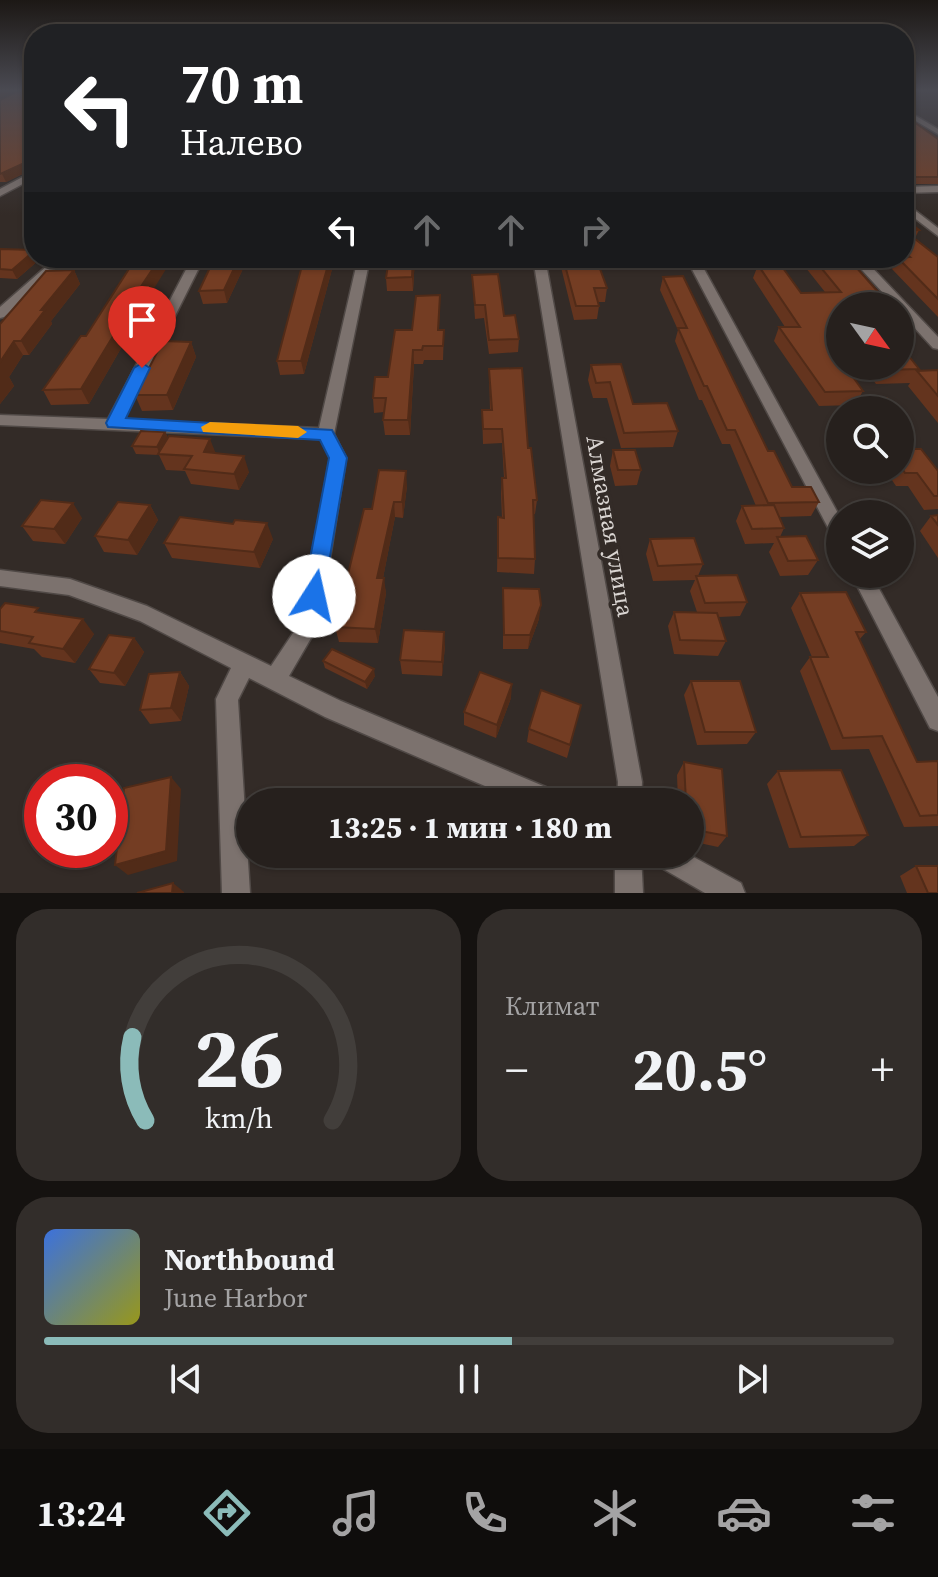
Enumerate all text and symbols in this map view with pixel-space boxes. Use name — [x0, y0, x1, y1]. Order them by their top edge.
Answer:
text: 70 m — [180, 45, 303, 122]
icon: left — [48, 56, 152, 160]
text: Налево — [180, 118, 303, 167]
icon: left — [321, 208, 365, 252]
icon: ahead — [405, 208, 449, 252]
icon: ahead — [489, 208, 533, 252]
icon: right — [573, 208, 617, 252]
pin — [108, 286, 176, 368]
north arrow — [826, 292, 914, 380]
map controls — [826, 292, 914, 588]
icon: arrive — [120, 298, 164, 342]
button: search — [826, 396, 914, 484]
street label: Алмазная улица — [578, 433, 643, 620]
button: layers — [826, 500, 914, 588]
position arrow — [272, 554, 356, 638]
speed limit sign: 30 — [24, 764, 128, 868]
text: 13:25 · 1 мин · 180 m — [328, 807, 612, 848]
text: Климат — [505, 988, 599, 1024]
text: 26 — [193, 1001, 284, 1115]
text: 20.5° — [632, 1028, 767, 1110]
text: − — [505, 1039, 528, 1100]
text: + — [871, 1039, 894, 1100]
text: km/h — [204, 1098, 273, 1138]
text: Northbound — [164, 1239, 335, 1280]
text: June Harbor — [164, 1280, 307, 1316]
icon: previous — [164, 1357, 208, 1401]
icon: pause — [447, 1357, 491, 1401]
icon: next — [730, 1357, 774, 1401]
icon: directions — [199, 1485, 255, 1541]
icon: music — [328, 1485, 384, 1541]
icon: phone — [457, 1485, 513, 1541]
icon: climate — [587, 1485, 643, 1541]
icon: car — [716, 1485, 772, 1541]
icon: filters — [845, 1485, 901, 1541]
text: 13:24 — [37, 1489, 126, 1538]

